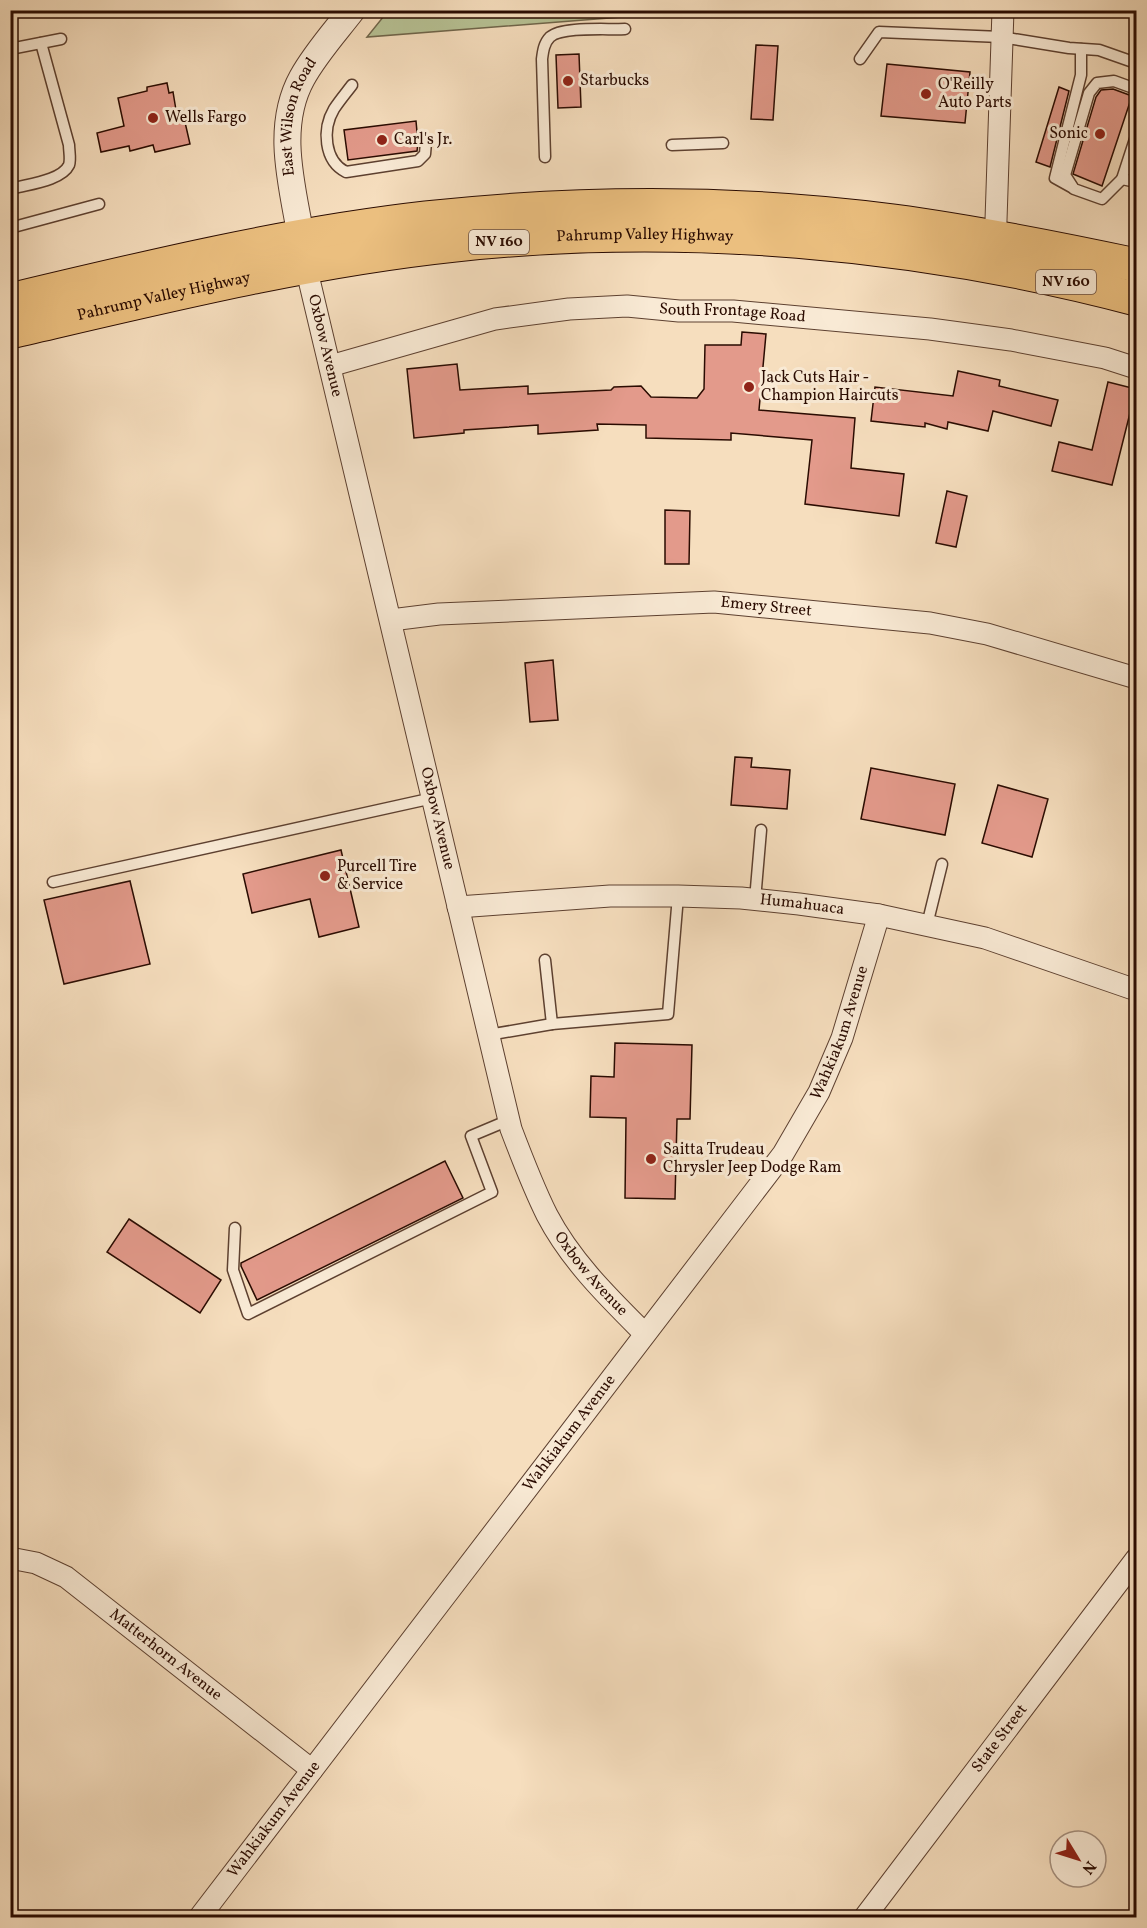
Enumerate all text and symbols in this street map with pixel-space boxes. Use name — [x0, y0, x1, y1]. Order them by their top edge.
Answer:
street label: East Wilson Road — [276, 53, 323, 177]
place label: Starbucks — [580, 70, 649, 92]
marker: Starbucks — [561, 74, 575, 88]
place label: O'Reilly Auto Parts — [938, 74, 1012, 114]
marker: O'Reilly Auto Parts — [919, 87, 933, 101]
place label: Wells Fargo — [165, 107, 247, 129]
marker: Wells Fargo — [146, 111, 160, 125]
place label: Sonic — [1049, 123, 1088, 145]
marker: Sonic — [1093, 127, 1107, 141]
place label: Carl's Jr. — [394, 129, 452, 151]
marker: Carl's Jr. — [375, 133, 389, 147]
street label: Pahrump Valley Highway — [556, 224, 734, 248]
road number: NV 160 — [469, 230, 529, 254]
street label: Pahrump Valley Highway — [75, 267, 253, 327]
road number: NV 160 — [1036, 270, 1096, 294]
street label: Oxbow Avenue — [302, 292, 348, 399]
street label: South Frontage Road — [658, 298, 807, 329]
place label: Jack Cuts Hair - Champion Haircuts — [761, 367, 899, 407]
marker: Jack Cuts Hair - Champion Haircuts — [742, 380, 756, 394]
street label: Emery Street — [720, 592, 813, 622]
street label: Oxbow Avenue — [414, 765, 460, 872]
place label: Purcell Tire & Service — [337, 856, 417, 896]
marker: Purcell Tire & Service — [318, 869, 332, 883]
street label: Humahuaca — [759, 889, 846, 921]
street label: Wahkiakum Avenue — [805, 963, 874, 1105]
place label: Saitta Trudeau Chrysler Jeep Dodge Ram — [663, 1139, 842, 1179]
marker: Saitta Trudeau Chrysler Jeep Dodge Ram — [644, 1152, 658, 1166]
street label: Oxbow Avenue — [548, 1228, 633, 1321]
street label: Wahkiakum Avenue — [518, 1370, 621, 1496]
street label: Matterhorn Avenue — [104, 1604, 226, 1706]
street label: State Street — [967, 1700, 1033, 1777]
street label: Wahkiakum Avenue — [223, 1757, 326, 1882]
north arrow — [1048, 1829, 1108, 1889]
text: N — [1076, 1856, 1100, 1879]

